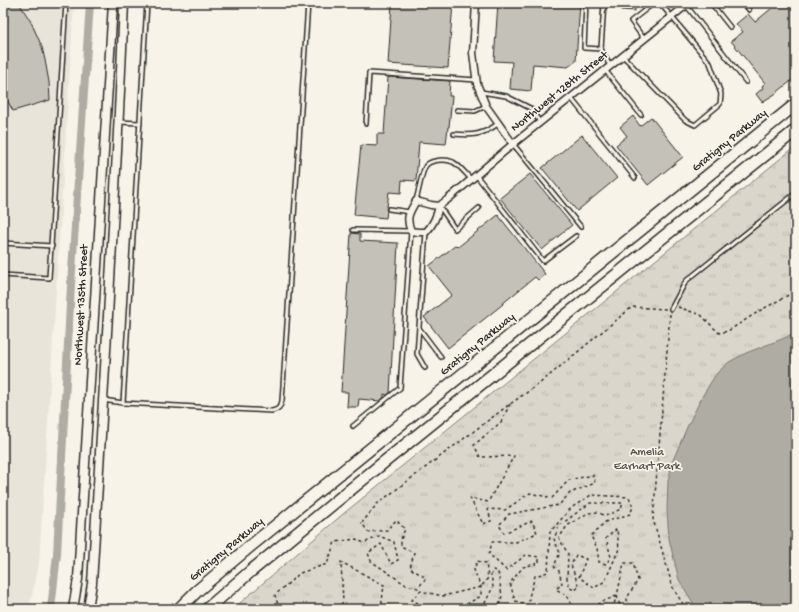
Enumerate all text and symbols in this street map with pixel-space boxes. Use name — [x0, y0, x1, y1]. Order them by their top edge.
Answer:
street label: Northwest 128th Street — [509, 48, 612, 135]
street label: Gratigny Parkway — [690, 107, 770, 175]
street label: Northwest 135th Street — [72, 243, 92, 366]
street label: Gratigny Parkway — [438, 311, 518, 379]
park label: Amelia Earhart Park — [614, 446, 682, 474]
street label: Gratigny Parkway — [187, 515, 267, 585]

